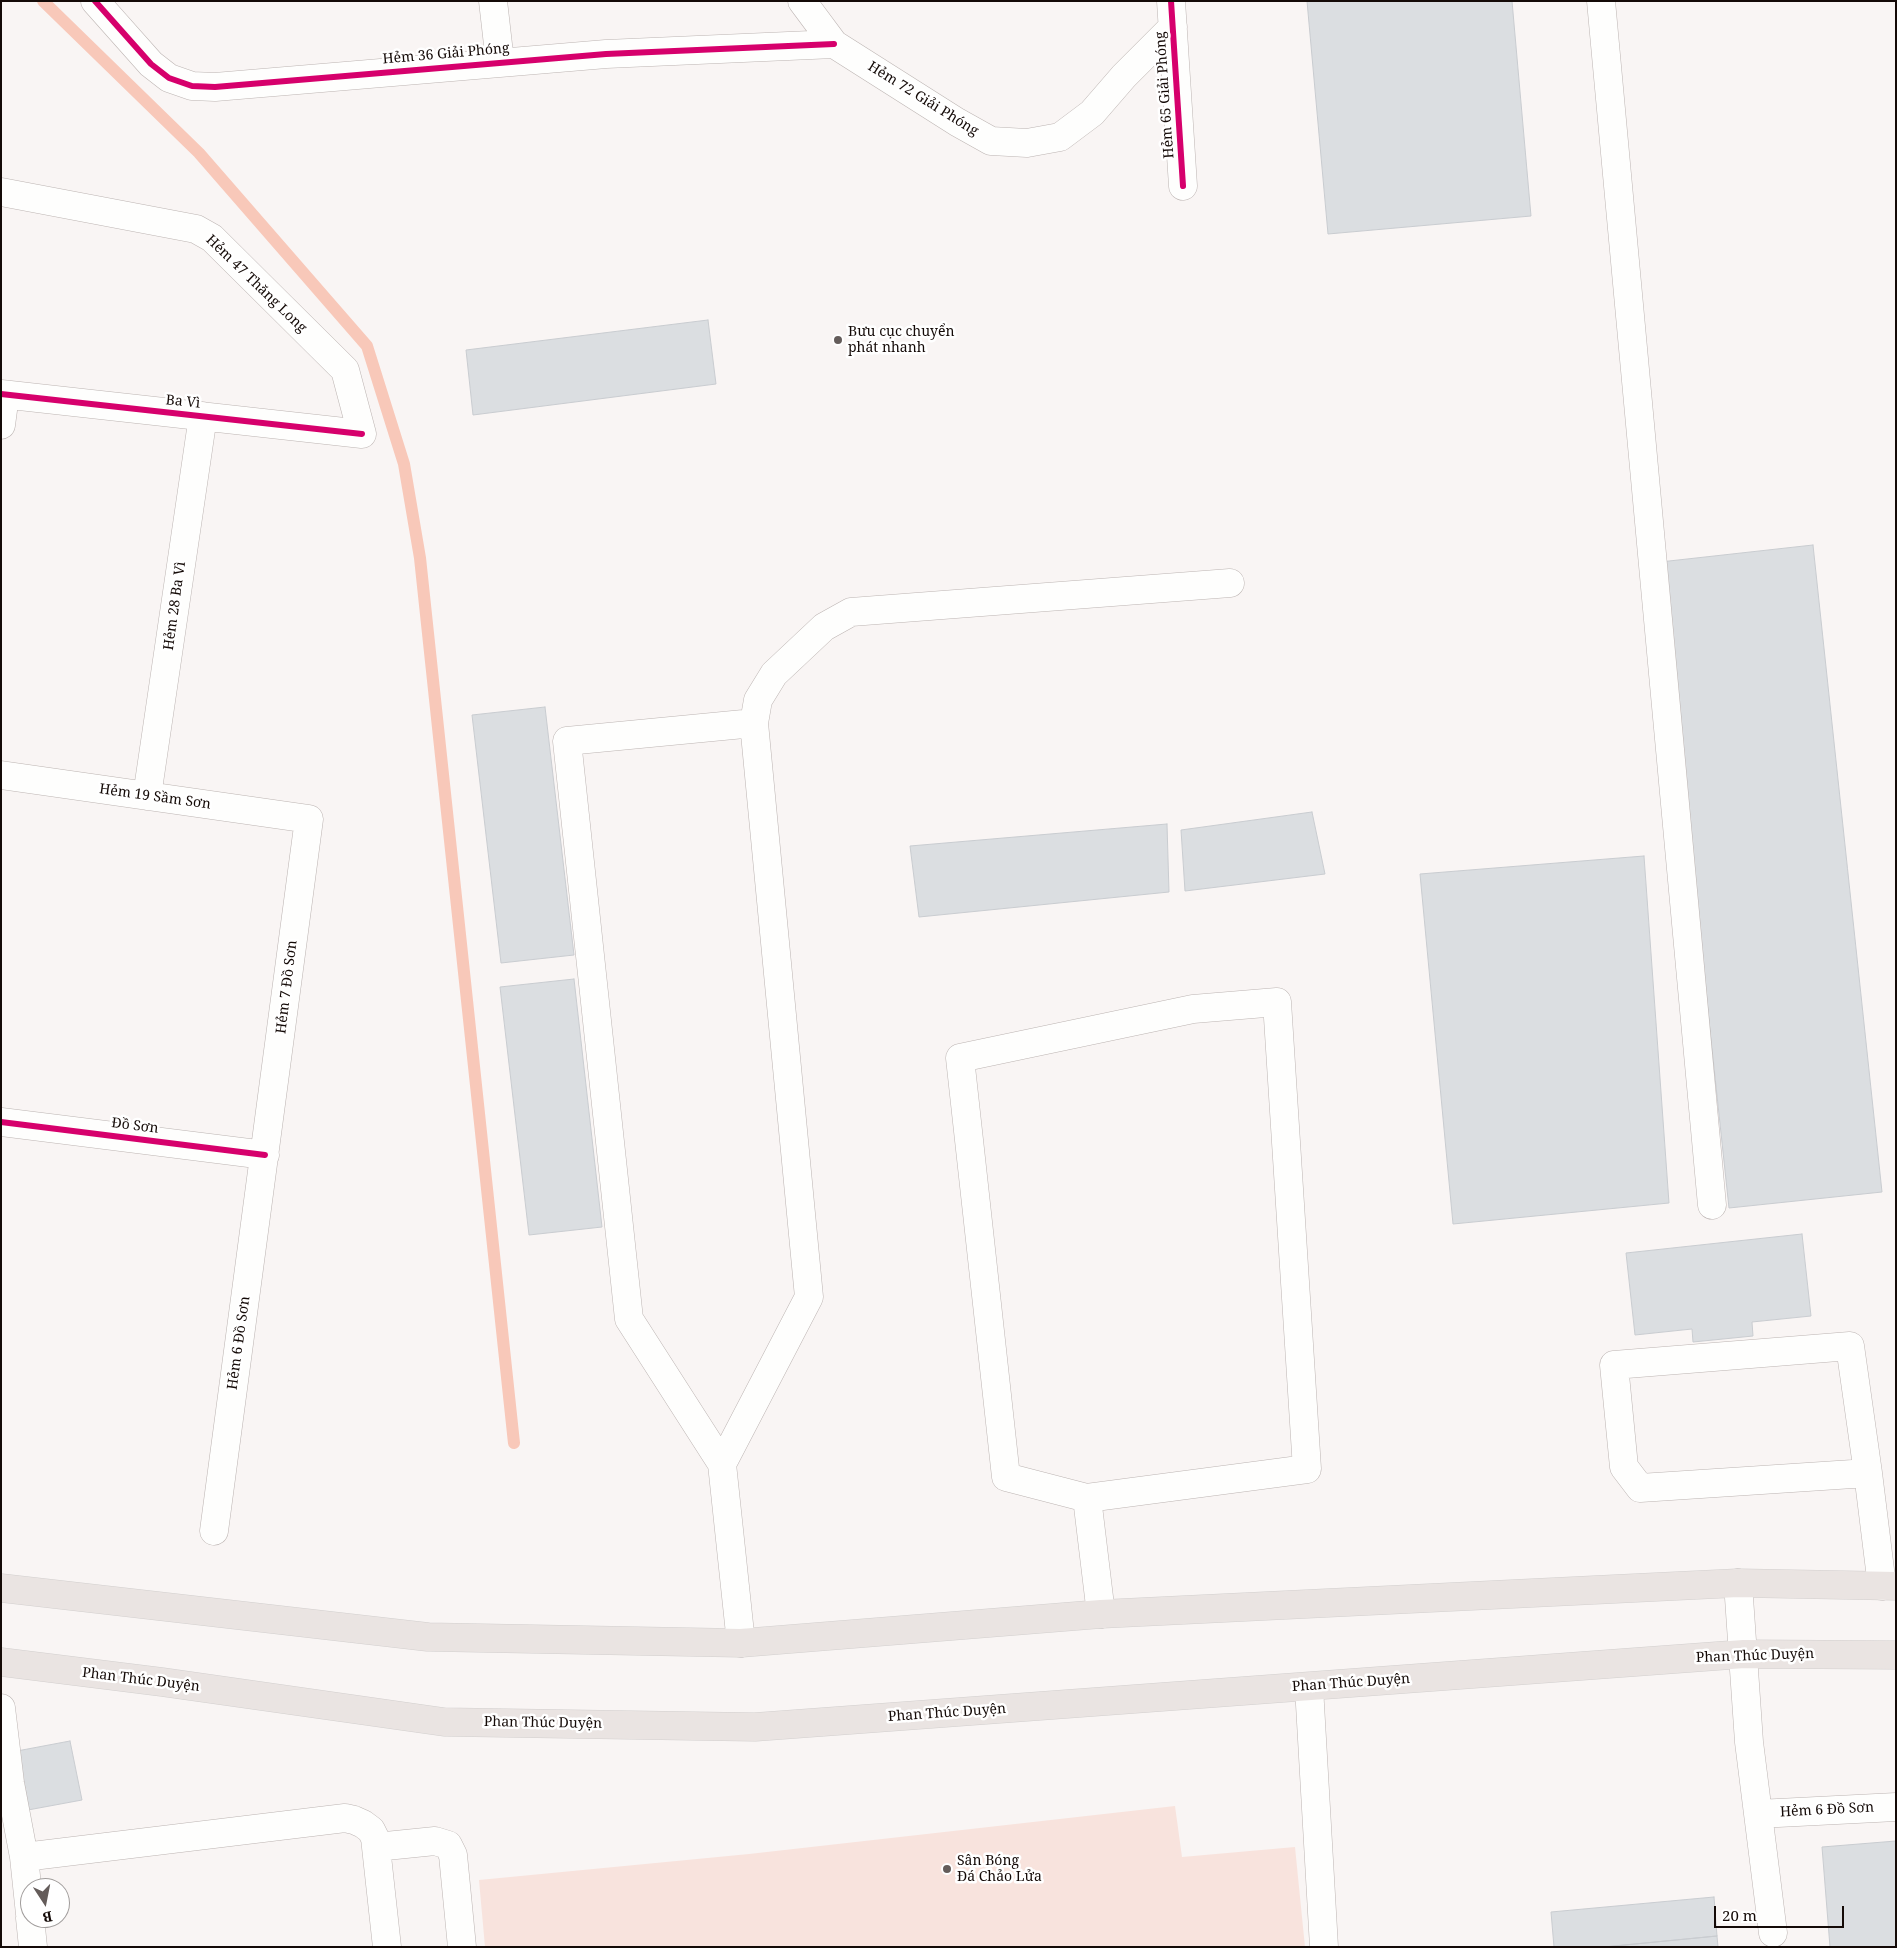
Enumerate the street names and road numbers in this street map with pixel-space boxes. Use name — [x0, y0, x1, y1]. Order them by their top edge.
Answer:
street label: Hẻm 65 Giải Phóng — [1152, 31, 1178, 159]
street label: Hẻm 36 Giải Phóng — [382, 40, 510, 68]
street label: Hẻm 72 Giải Phóng — [865, 58, 981, 140]
street label: Hẻm 47 Thăng Long — [202, 232, 310, 336]
street label: Ba Vì — [165, 392, 201, 412]
street label: Hẻm 28 Ba Vì — [160, 561, 190, 651]
street label: Hẻm 19 Sầm Sơn — [98, 781, 212, 813]
street label: Hẻm 7 Đồ Sơn — [273, 939, 301, 1035]
street label: Đồ Sơn — [110, 1115, 160, 1137]
street label: Hẻm 6 Đồ Sơn — [224, 1295, 254, 1391]
street label: Phan Thúc Duyện — [1696, 1646, 1814, 1666]
street label: Phan Thúc Duyện — [81, 1664, 201, 1696]
street label: Phan Thúc Duyện — [1291, 1670, 1411, 1696]
street label: Phan Thúc Duyện — [887, 1700, 1007, 1726]
street label: Phan Thúc Duyện — [484, 1714, 602, 1732]
street label: Hẻm 6 Đồ Sơn — [1780, 1799, 1874, 1821]

